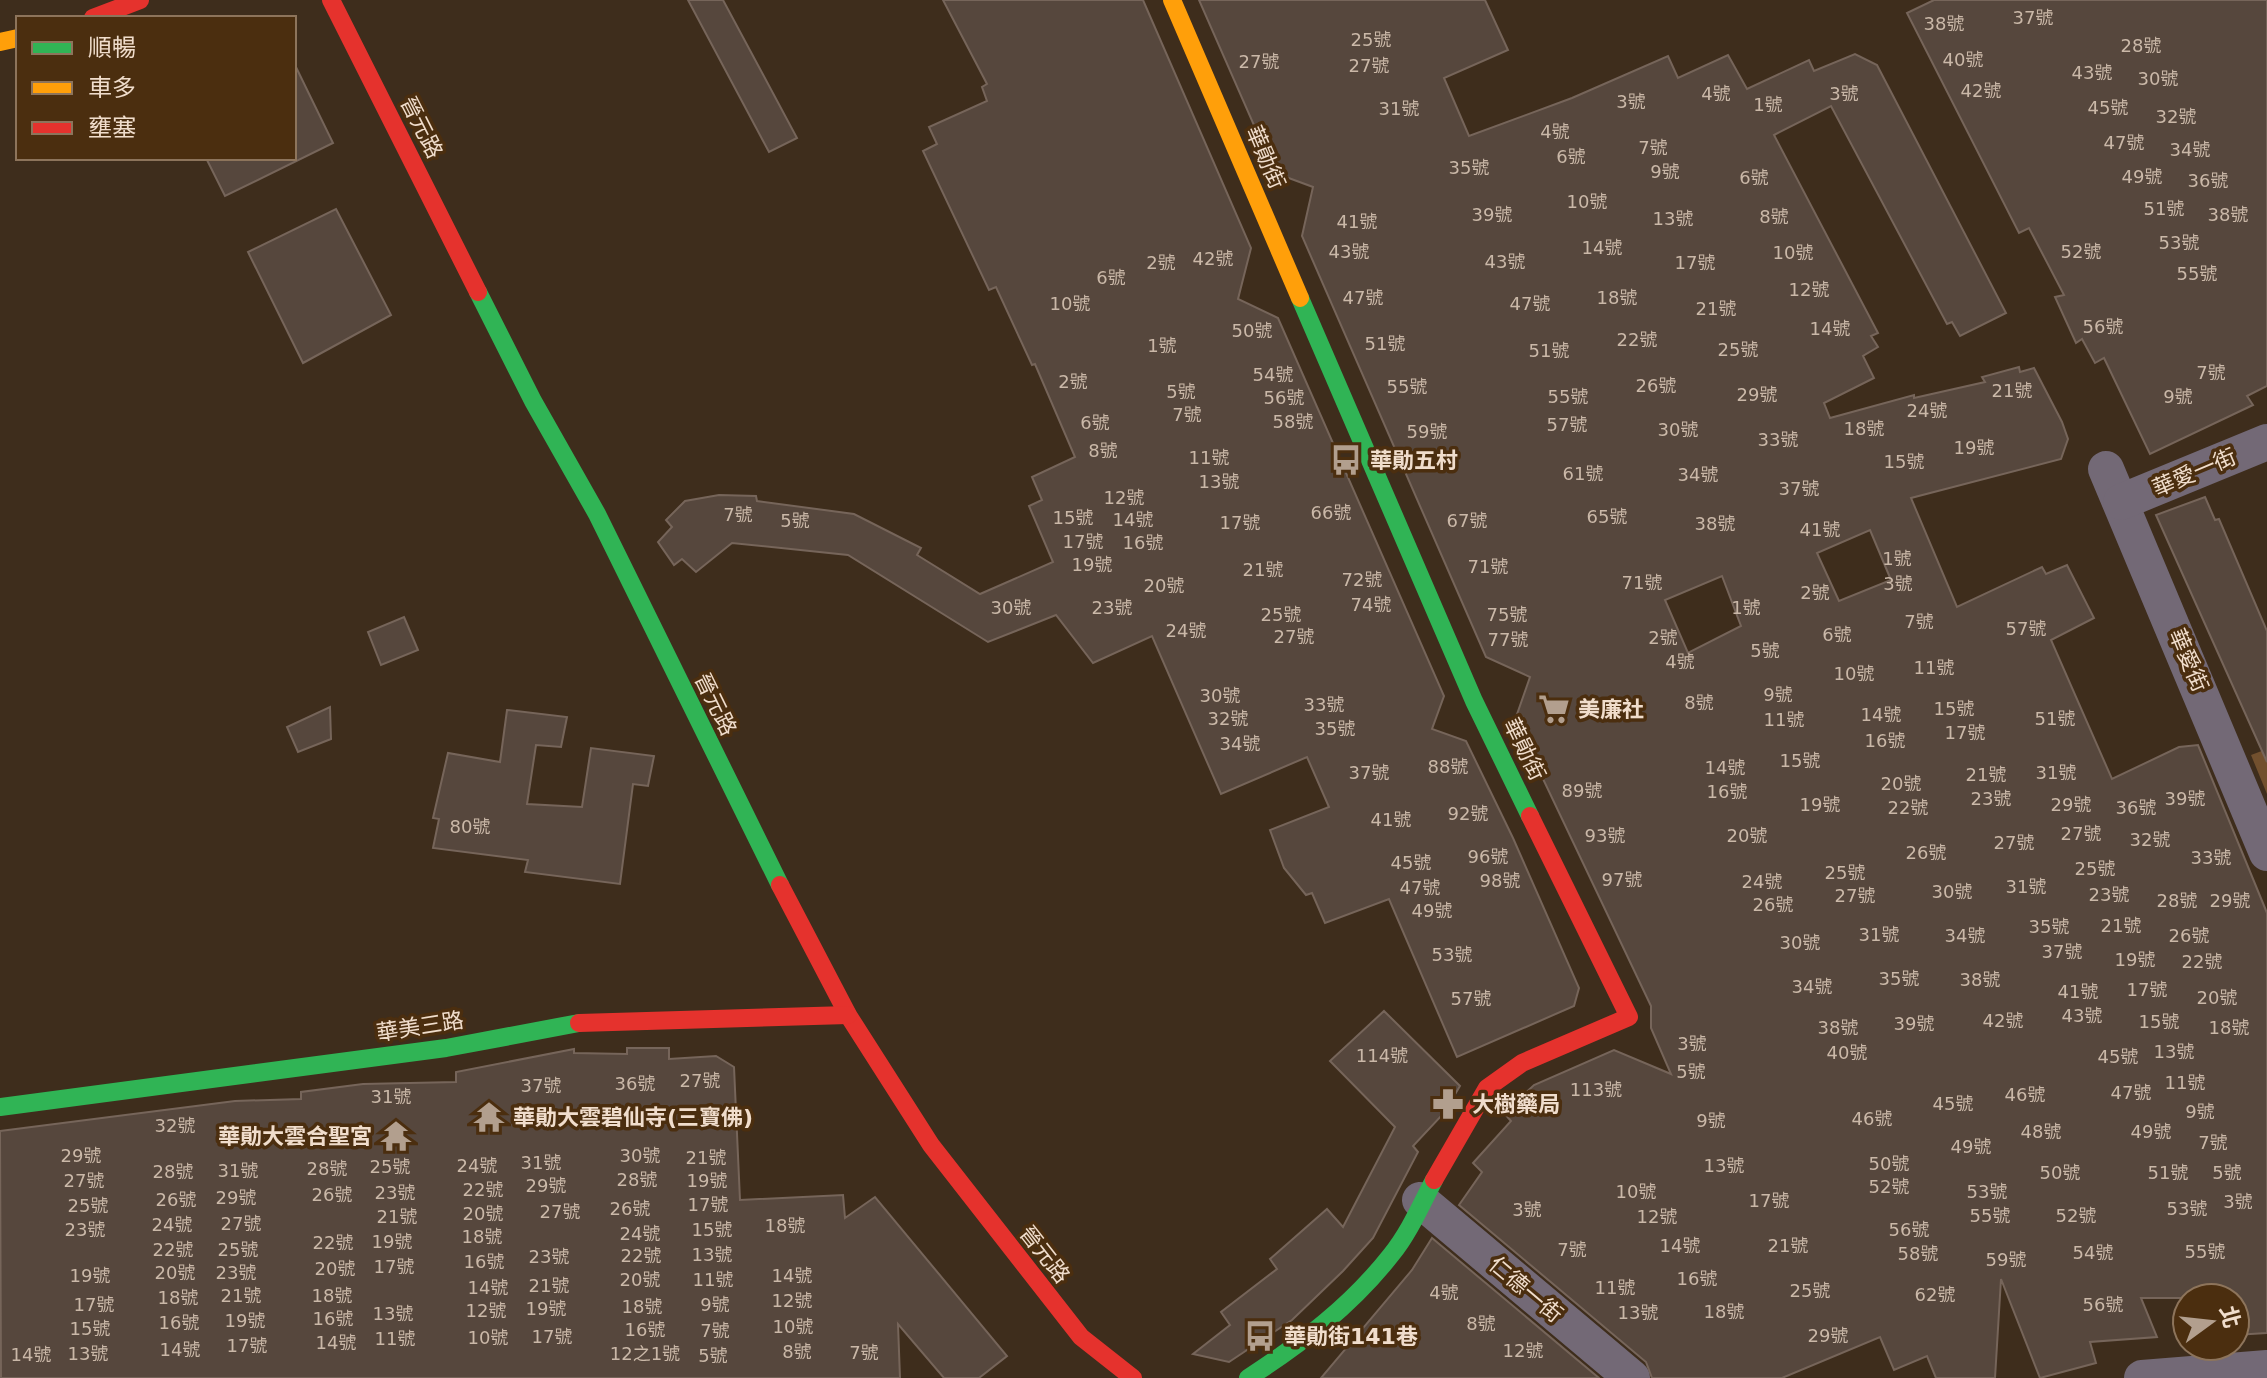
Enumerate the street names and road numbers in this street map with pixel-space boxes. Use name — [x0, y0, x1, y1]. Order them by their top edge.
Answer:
street label: 晉元路 — [395, 92, 448, 162]
street label: 華勛街 — [1241, 122, 1290, 192]
street label: 華愛一街 — [2149, 444, 2240, 501]
street label: 華愛街 — [2164, 625, 2213, 695]
street label: 晉元路 — [690, 669, 741, 739]
street label: 華勛街 — [1499, 714, 1550, 784]
street label: 華美三路 — [375, 1007, 465, 1046]
street label: 晉元路 — [1014, 1221, 1075, 1288]
street label: 仁德一街 — [1484, 1252, 1567, 1327]

